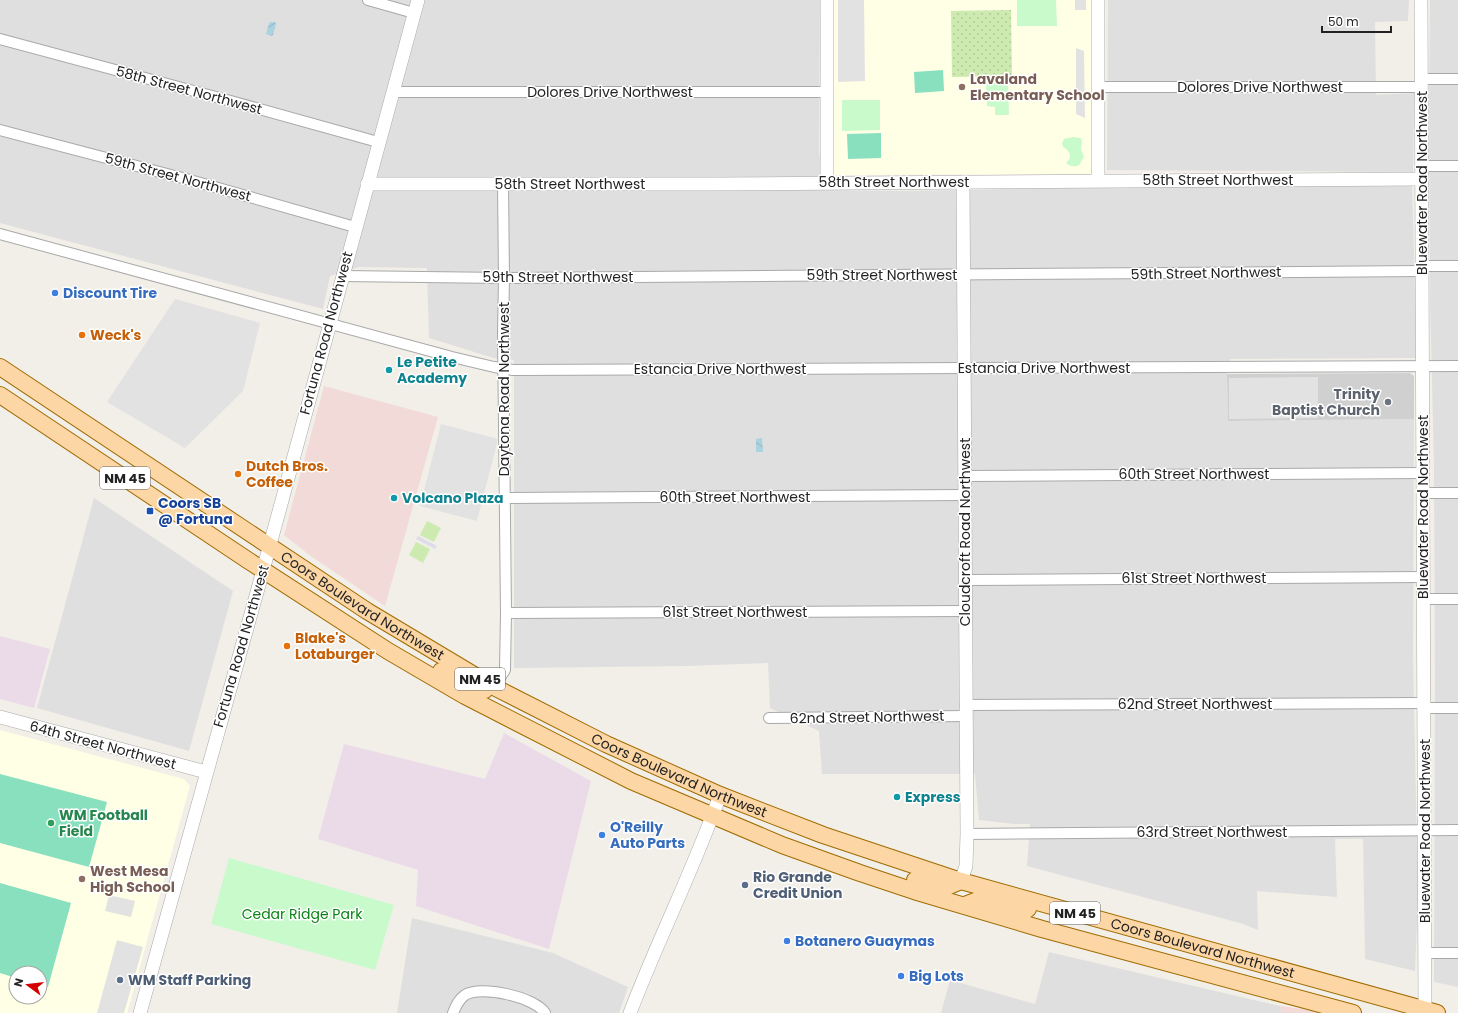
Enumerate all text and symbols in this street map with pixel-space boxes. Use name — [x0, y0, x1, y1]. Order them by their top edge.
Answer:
scale bar — [1322, 8, 1391, 34]
text: 50 m — [1328, 13, 1359, 30]
street label: 58th Street Northwest — [114, 61, 264, 119]
place label: Lavaland Elementary School — [970, 69, 1105, 105]
street label: Dolores Drive Northwest — [1177, 77, 1343, 97]
street label: Dolores Drive Northwest — [527, 82, 693, 102]
marker: Lavaland Elementary School — [957, 82, 967, 92]
street label: Bluewater Road Northwest — [1412, 91, 1432, 275]
street label: 59th Street Northwest — [103, 148, 253, 206]
street label: 58th Street Northwest — [1143, 170, 1293, 190]
street label: 58th Street Northwest — [819, 172, 969, 192]
street label: 58th Street Northwest — [495, 174, 645, 194]
street label: Fortuna Road Northwest — [295, 249, 357, 417]
street label: 59th Street Northwest — [1130, 262, 1282, 284]
street label: 59th Street Northwest — [807, 265, 957, 285]
street label: 59th Street Northwest — [483, 267, 633, 287]
place label: Discount Tire — [63, 283, 157, 303]
marker: Discount Tire — [50, 288, 60, 298]
street label: Daytona Road Northwest — [494, 302, 514, 476]
place label: Weck's — [90, 325, 142, 345]
marker: Weck's — [77, 330, 87, 340]
place label: Le Petite Academy — [397, 352, 467, 388]
street label: Estancia Drive Northwest — [958, 358, 1130, 378]
street label: Estancia Drive Northwest — [634, 359, 806, 379]
marker: Le Petite Academy — [384, 365, 394, 375]
place label: Trinity Baptist Church — [1272, 384, 1380, 420]
marker: Trinity Baptist Church — [1383, 397, 1393, 407]
street label: Bluewater Road Northwest — [1413, 415, 1433, 599]
street label: Cloudcroft Road Northwest — [955, 438, 975, 626]
place label: Dutch Bros. Coffee — [246, 456, 328, 492]
street label: 60th Street Northwest — [1119, 464, 1269, 484]
road number: NM 45 — [100, 467, 150, 489]
marker: Dutch Bros. Coffee — [233, 469, 243, 479]
street label: 60th Street Northwest — [660, 487, 810, 507]
place label: Volcano Plaza — [402, 488, 503, 508]
place label: Coors SB @ Fortuna — [158, 493, 233, 529]
marker: Volcano Plaza — [389, 493, 399, 503]
marker: Coors SB @ Fortuna — [145, 506, 155, 516]
street label: Coors Boulevard Northwest — [277, 546, 448, 665]
street label: Fortuna Road Northwest — [208, 562, 274, 730]
street label: 61st Street Northwest — [1122, 568, 1266, 588]
street label: 61st Street Northwest — [663, 602, 807, 622]
place label: Blake's Lotaburger — [295, 628, 375, 664]
marker: Blake's Lotaburger — [282, 641, 292, 651]
road number: NM 45 — [455, 668, 505, 690]
street label: 62nd Street Northwest — [1118, 694, 1272, 714]
street label: 62nd Street Northwest — [790, 706, 944, 728]
street label: 64th Street Northwest — [28, 716, 178, 774]
street label: Coors Boulevard Northwest — [588, 728, 770, 822]
street label: Bluewater Road Northwest — [1415, 739, 1435, 923]
place label: Express — [905, 787, 961, 807]
marker: Express — [892, 792, 902, 802]
place label: WM Football Field — [59, 805, 148, 841]
place label: O'Reilly Auto Parts — [610, 817, 685, 853]
marker: WM Football Field — [46, 818, 56, 828]
street label: 63rd Street Northwest — [1137, 822, 1287, 842]
marker: O'Reilly Auto Parts — [597, 830, 607, 840]
place label: West Mesa High School — [90, 861, 175, 897]
place label: Rio Grande Credit Union — [753, 867, 842, 903]
marker: West Mesa High School — [77, 874, 87, 884]
marker: Rio Grande Credit Union — [740, 880, 750, 890]
road number: NM 45 — [1050, 902, 1100, 924]
park label: Cedar Ridge Park — [242, 904, 363, 924]
street label: Coors Boulevard Northwest — [1108, 913, 1297, 983]
place label: Botanero Guaymas — [795, 931, 935, 951]
marker: Botanero Guaymas — [782, 936, 792, 946]
north arrow — [8, 965, 48, 1005]
place label: Big Lots — [909, 966, 964, 986]
place label: WM Staff Parking — [128, 970, 251, 990]
marker: Big Lots — [896, 971, 906, 981]
marker: WM Staff Parking — [115, 975, 125, 985]
text: N — [10, 976, 27, 988]

